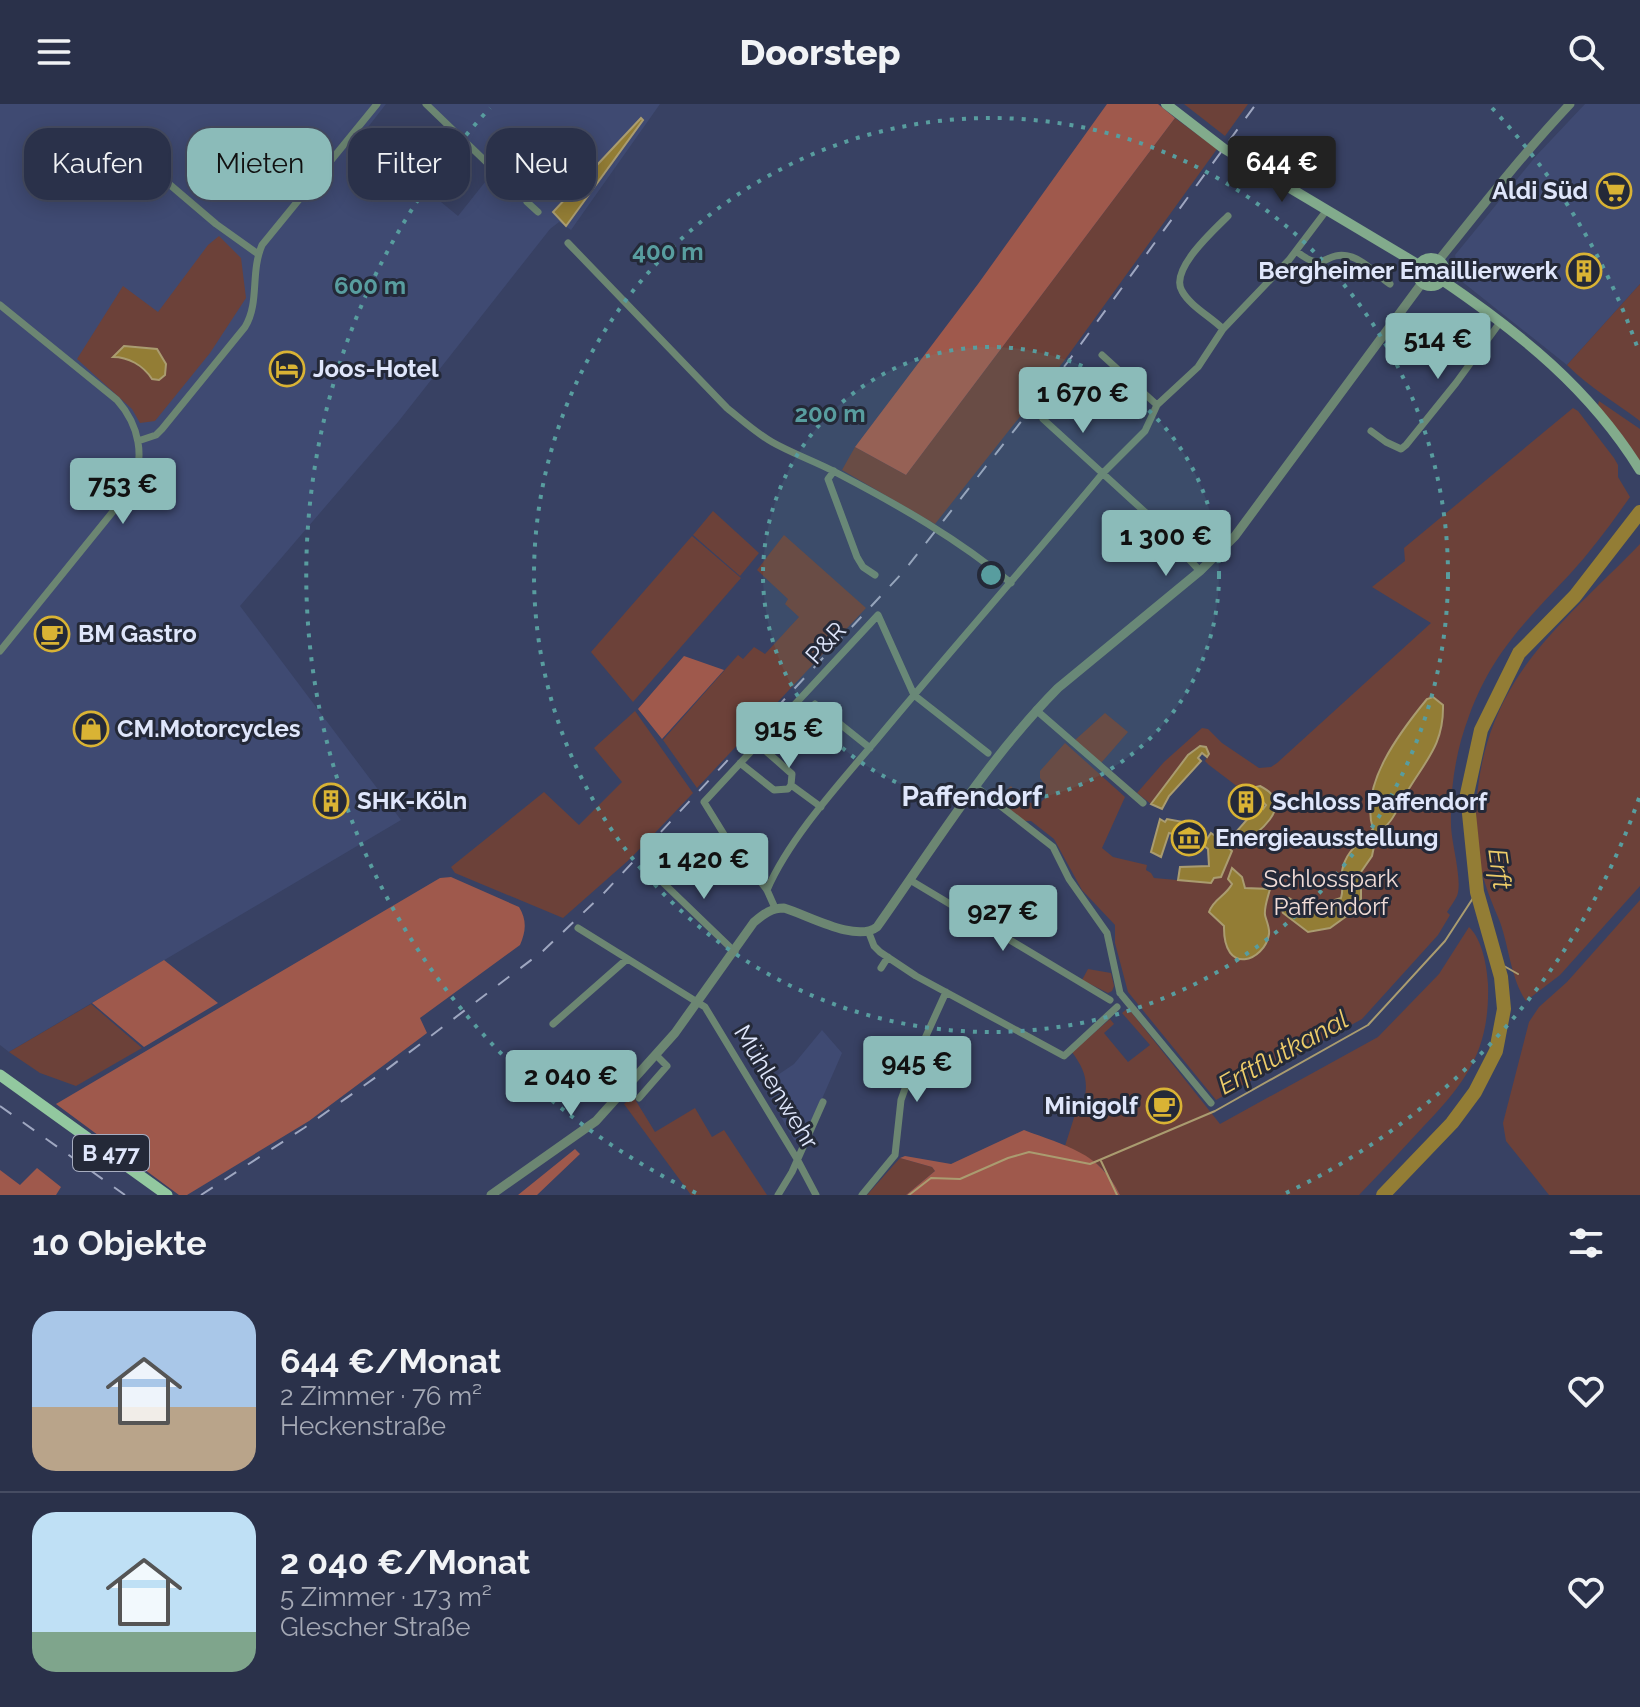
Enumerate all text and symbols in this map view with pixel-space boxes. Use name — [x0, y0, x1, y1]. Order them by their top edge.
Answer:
icon: menu — [32, 30, 76, 74]
icon: search — [1564, 30, 1608, 74]
text: Doorstep — [740, 31, 900, 73]
chip: Kaufen — [24, 128, 171, 200]
chip: Mieten — [187, 128, 332, 200]
chip: Filter — [348, 128, 470, 200]
chip: Neu — [486, 128, 596, 200]
pin: 644 € — [1226, 136, 1338, 204]
text: 644 € — [1246, 147, 1318, 177]
supermarket icon: Aldi Süd — [1595, 172, 1633, 210]
place label: Aldi Süd — [1492, 176, 1588, 205]
text: 400 m — [632, 237, 704, 266]
building icon: Bergheimer Emaillierwerk — [1565, 252, 1603, 290]
place label: Bergheimer Emaillierwerk — [1258, 256, 1559, 285]
text: 600 m — [334, 271, 406, 300]
pin: 514 € — [1382, 313, 1494, 381]
text: 514 € — [1403, 324, 1473, 354]
hotel icon: Joos-Hotel — [268, 350, 306, 388]
place label: Joos-Hotel — [313, 354, 439, 383]
pin: 1 670 € — [1009, 367, 1157, 435]
text: 1 670 € — [1037, 378, 1129, 408]
text: 200 m — [794, 399, 866, 428]
pin: 753 € — [67, 458, 179, 526]
text: 753 € — [88, 469, 158, 499]
pin: 1 300 € — [1092, 510, 1240, 578]
text: 1 300 € — [1120, 521, 1212, 551]
centre of rings — [977, 561, 1005, 589]
cafe icon: BM Gastro — [33, 615, 71, 653]
street label: P&R — [799, 616, 852, 670]
place label: BM Gastro — [78, 619, 197, 648]
pin: 915 € — [733, 702, 845, 770]
shop icon: CM.Motorcycles — [72, 710, 110, 748]
text: 915 € — [754, 713, 824, 743]
place label: CM.Motorcycles — [117, 714, 301, 743]
district label: Paffendorf — [902, 780, 1044, 813]
building icon: SHK-Köln — [312, 782, 350, 820]
building icon: Schloss Paffendorf — [1227, 783, 1265, 821]
place label: SHK-Köln — [357, 786, 467, 815]
place label: Schloss Paffendorf — [1272, 787, 1488, 816]
museum icon: Energieausstellung — [1170, 819, 1208, 857]
place label: Energieausstellung — [1215, 823, 1439, 852]
pin: 1 420 € — [630, 833, 778, 901]
text: 1 420 € — [658, 844, 750, 874]
water label: Erft — [1482, 847, 1518, 892]
park label: Schlosspark Paffendorf — [1264, 864, 1399, 921]
pin: 927 € — [947, 885, 1059, 953]
text: 927 € — [967, 896, 1039, 926]
water label: Erftflutkanal — [1212, 1004, 1354, 1100]
street label: Mühlenwehr — [728, 1020, 825, 1154]
pin: 945 € — [861, 1036, 973, 1104]
text: 945 € — [881, 1047, 953, 1077]
pin: 2 040 € — [497, 1050, 645, 1118]
text: 2 040 € — [524, 1061, 618, 1091]
cafe icon: Minigolf — [1145, 1087, 1183, 1125]
place label: Minigolf — [1044, 1091, 1139, 1120]
road number: B 477 — [73, 1135, 149, 1171]
icon: filters — [1564, 1221, 1608, 1265]
text: 10 Objekte — [32, 1223, 207, 1263]
text: 644 €/Monat — [280, 1341, 501, 1381]
icon: home — [96, 1343, 192, 1439]
icon: heart — [1564, 1369, 1608, 1413]
text: 2 Zimmer · 76 m² — [280, 1381, 482, 1411]
text: Heckenstraße — [280, 1411, 446, 1441]
text: 2 040 €/Monat — [280, 1542, 530, 1582]
icon: home — [96, 1544, 192, 1640]
icon: heart — [1564, 1570, 1608, 1614]
text: 5 Zimmer · 173 m² — [280, 1582, 492, 1612]
text: Glescher Straße — [280, 1612, 470, 1642]

